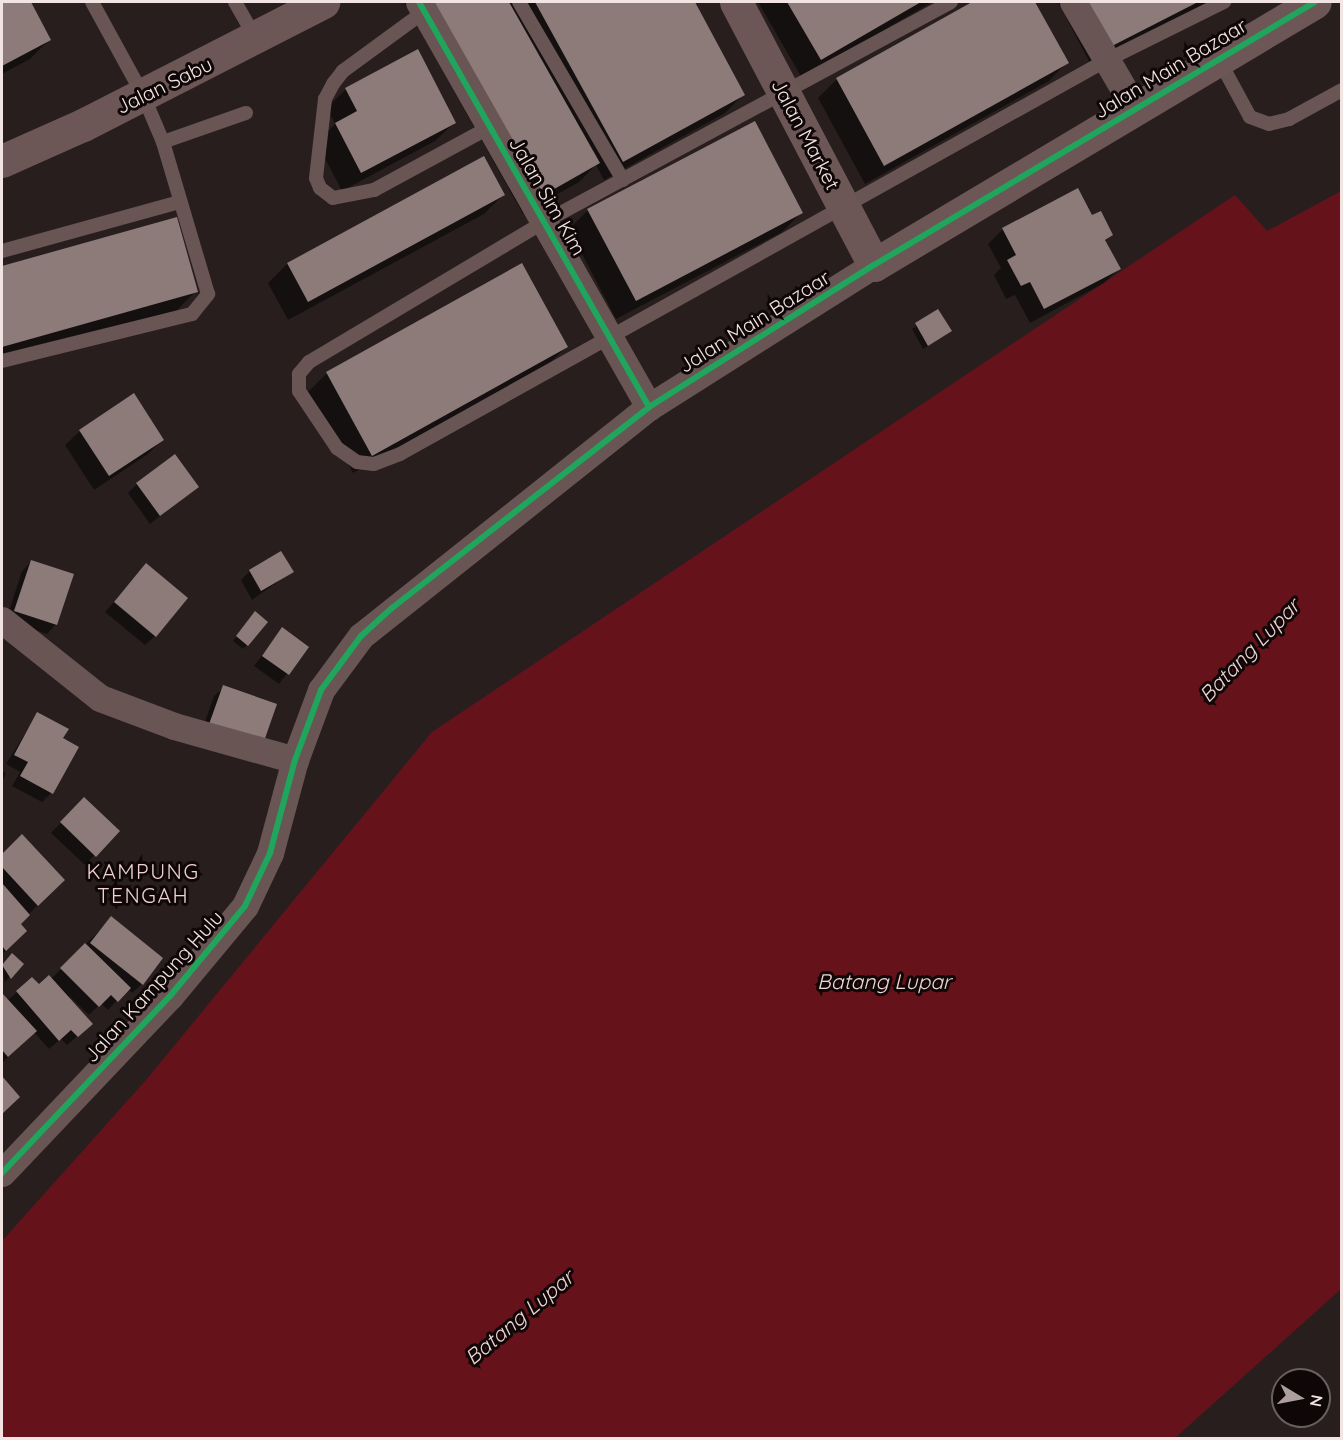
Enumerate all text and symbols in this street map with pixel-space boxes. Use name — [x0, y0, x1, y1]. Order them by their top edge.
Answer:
street label: Jalan Main Bazaar — [1089, 13, 1251, 123]
street label: Jalan Sabu — [112, 51, 216, 119]
street label: Jalan Market — [767, 75, 845, 193]
street label: Jalan Sim Kim — [504, 133, 592, 259]
street label: Jalan Main Bazaar — [674, 265, 834, 377]
water label: Batang Lupar — [1193, 593, 1305, 707]
district label: KAMPUNG TENGAH — [86, 858, 200, 908]
street label: Jalan Kampung Hulu — [79, 905, 227, 1067]
water label: Batang Lupar — [817, 968, 951, 994]
water label: Batang Lupar — [460, 1264, 578, 1370]
north arrow — [1271, 1368, 1331, 1428]
text: N — [1306, 1393, 1328, 1408]

